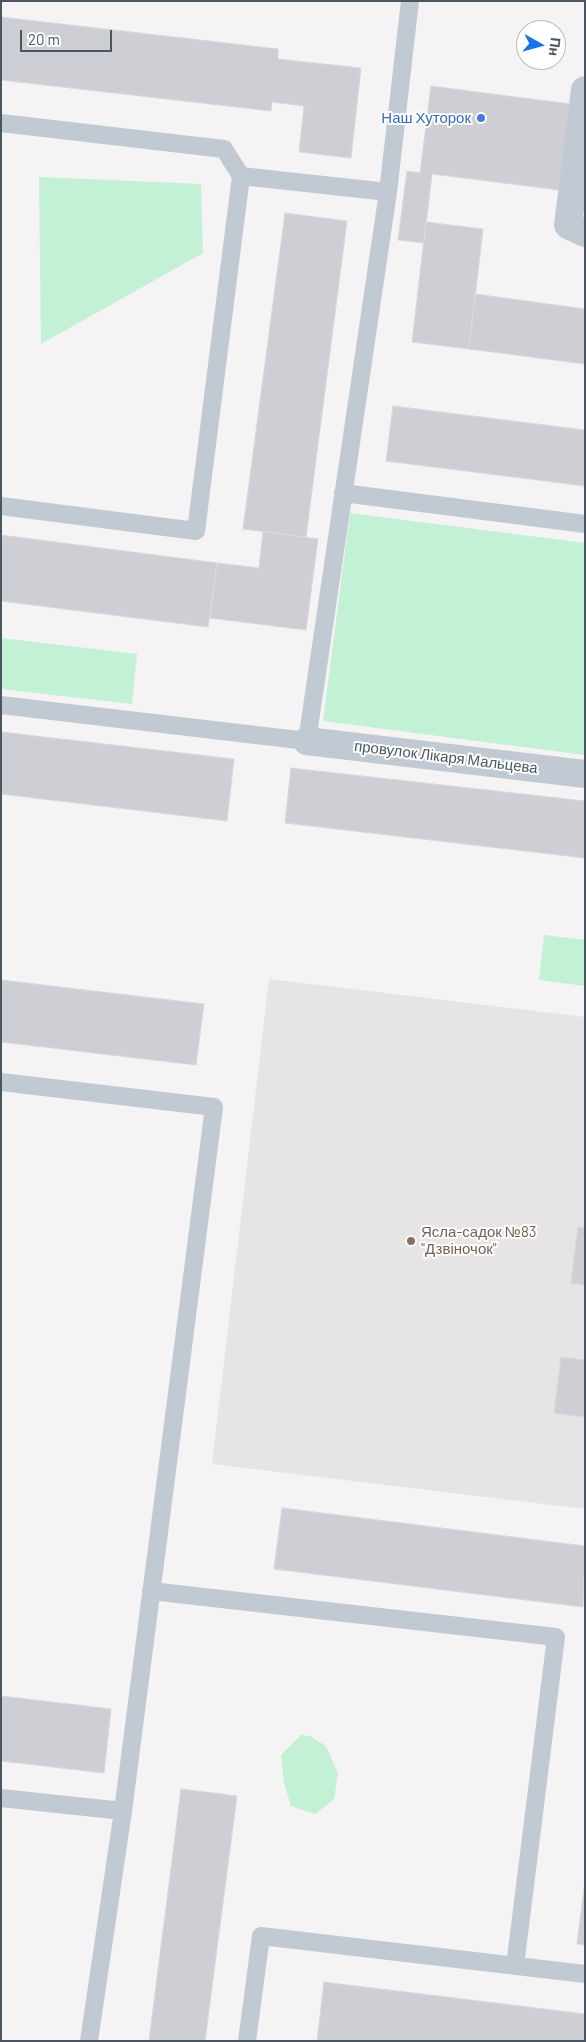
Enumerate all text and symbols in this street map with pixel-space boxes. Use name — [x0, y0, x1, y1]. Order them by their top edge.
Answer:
scale bar — [22, 20, 115, 52]
north arrow — [516, 20, 566, 70]
text: 20 m — [28, 30, 60, 48]
text: Пн — [546, 37, 565, 57]
place label: Наш Хуторок — [381, 109, 471, 127]
marker: Наш Хуторок — [475, 112, 487, 124]
street label: провулок Лікаря Мальцева — [353, 737, 539, 777]
place label: Ясла-садок №83 "Дзвіночок" — [421, 1223, 536, 1258]
marker: Ясла-садок №83 "Дзвіночок" — [405, 1235, 417, 1247]

